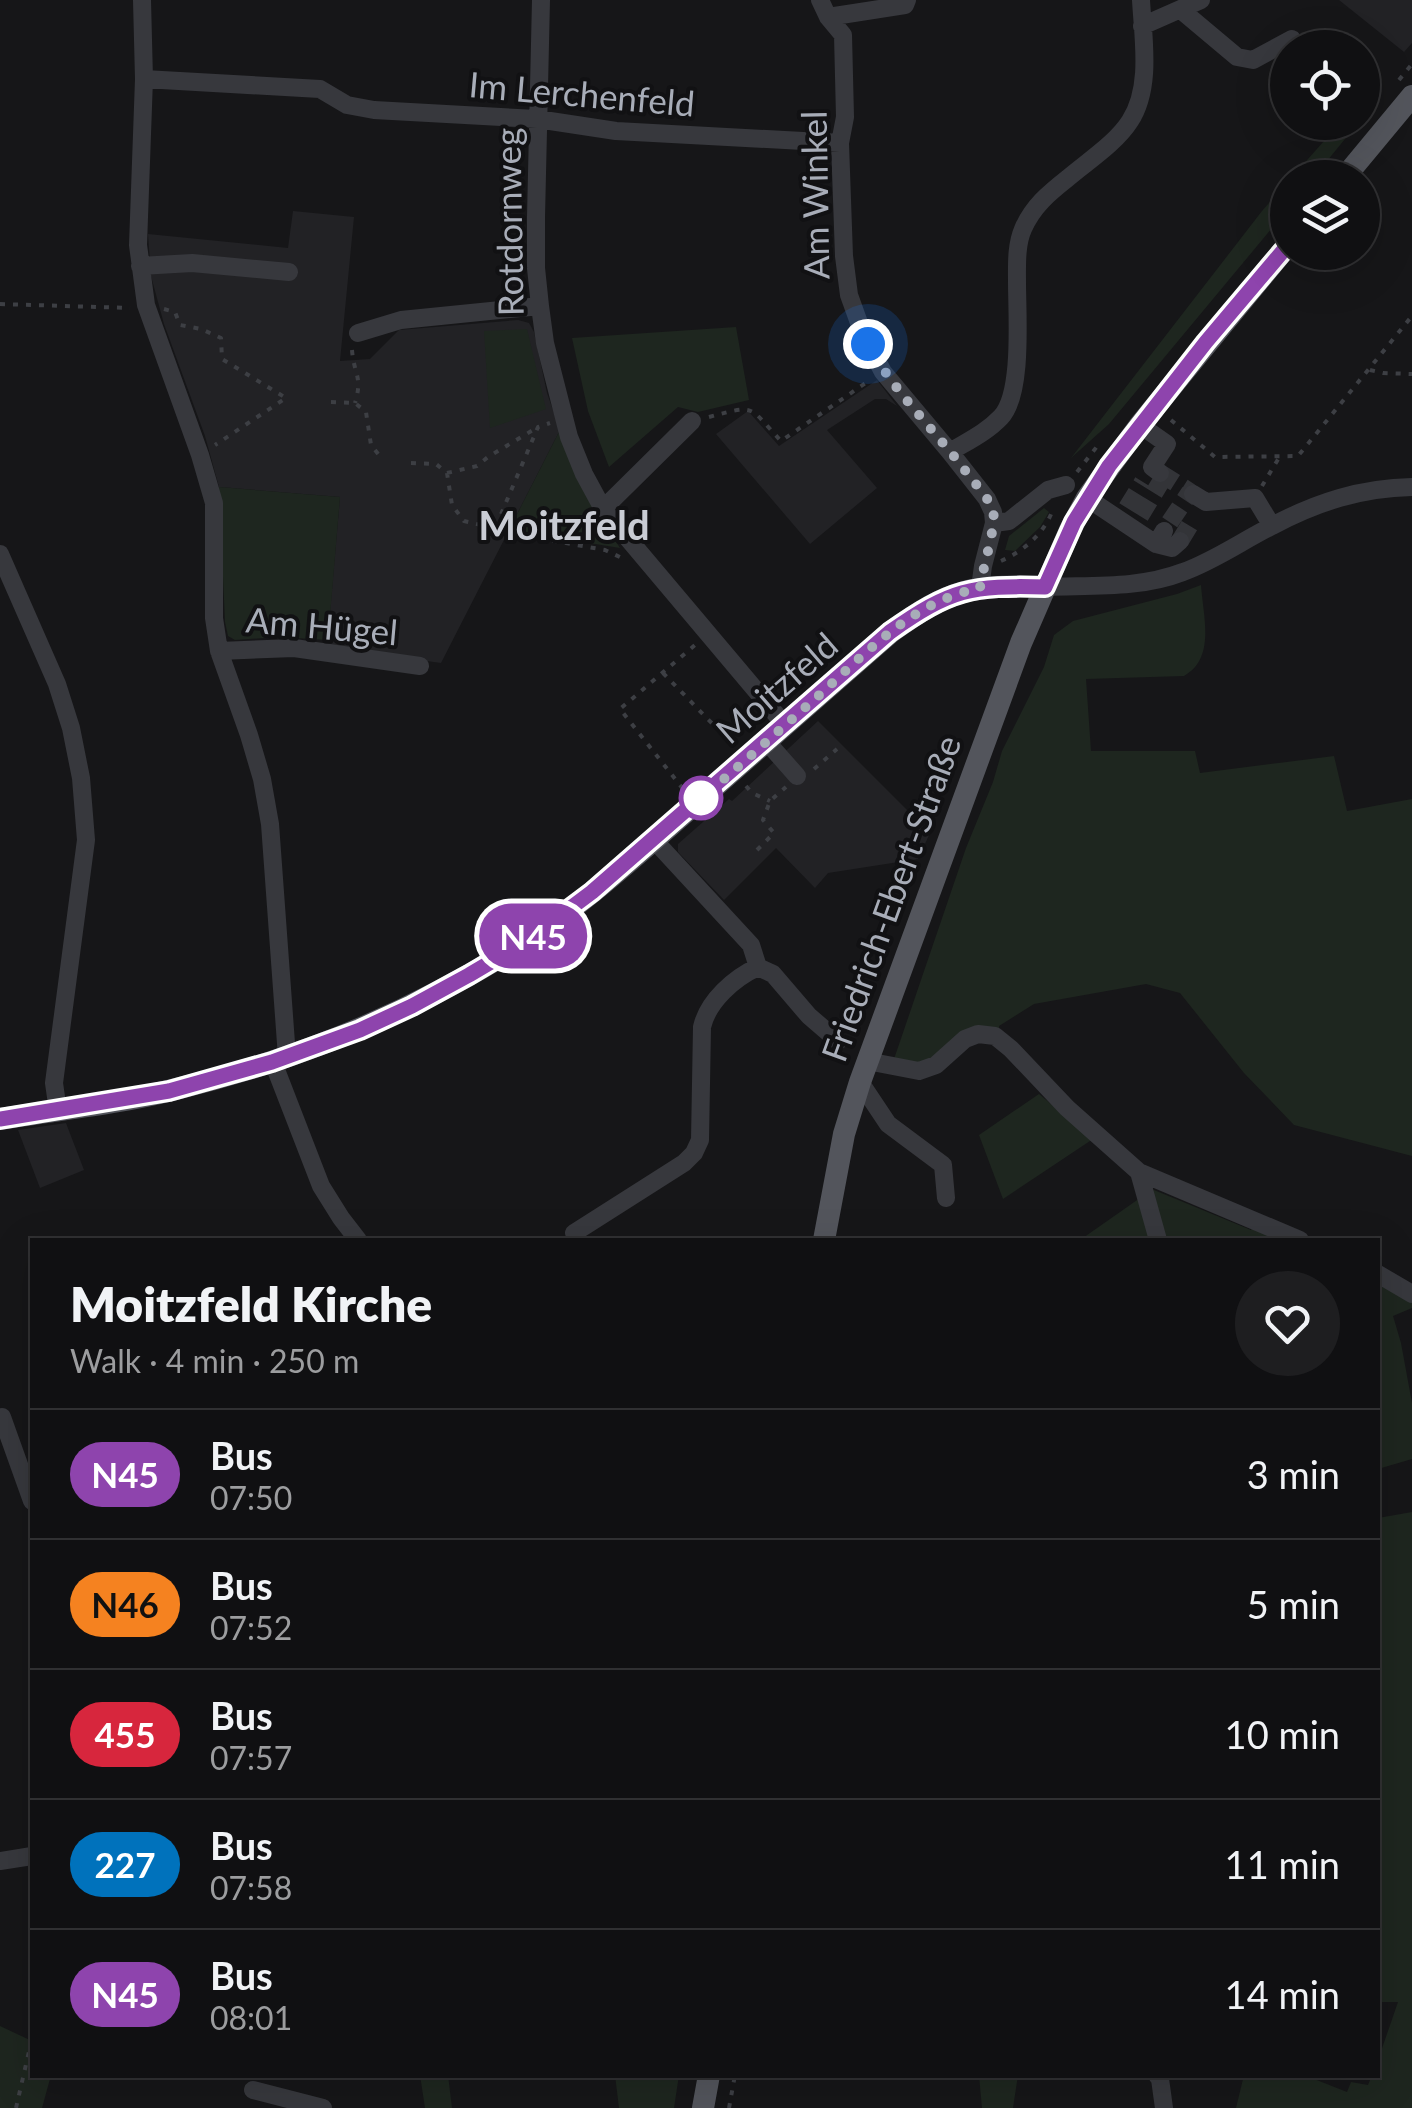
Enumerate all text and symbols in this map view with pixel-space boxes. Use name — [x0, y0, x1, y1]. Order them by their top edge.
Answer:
map controls — [1270, 30, 1380, 270]
button: locate — [1270, 30, 1380, 140]
street label: Im Lerchenfeld — [467, 62, 697, 124]
street label: Am Winkel — [792, 110, 836, 280]
street label: Rotdornweg — [485, 127, 531, 317]
button: layers — [1270, 160, 1380, 270]
your location — [843, 319, 893, 369]
district label: Moitzfeld — [478, 501, 650, 549]
street label: Am Hügel — [244, 597, 400, 653]
street label: Moitzfeld — [707, 623, 845, 751]
street label: Friedrich-Ebert-Straße — [811, 729, 969, 1067]
unlabelled marker — [680, 777, 722, 819]
line badge: N45 — [476, 904, 590, 968]
text: N45 — [499, 915, 567, 957]
button: heart — [1235, 1271, 1340, 1376]
text: Moitzfeld Kirche — [70, 1275, 432, 1332]
text: Walk · 4 min · 250 m — [70, 1341, 359, 1380]
text: Bus — [210, 1432, 273, 1478]
text: 3 min — [1247, 1451, 1340, 1497]
text: N45 — [91, 1453, 159, 1495]
text: 07:50 — [210, 1478, 292, 1517]
text: Bus — [210, 1562, 273, 1608]
text: 5 min — [1247, 1581, 1340, 1627]
text: N46 — [91, 1583, 159, 1625]
text: 07:52 — [210, 1608, 292, 1647]
text: Bus — [210, 1692, 273, 1738]
text: 10 min — [1225, 1711, 1340, 1757]
text: 455 — [95, 1713, 155, 1755]
text: 07:57 — [210, 1738, 292, 1777]
text: Bus — [210, 1822, 273, 1868]
text: 11 min — [1225, 1841, 1340, 1887]
text: 227 — [95, 1843, 155, 1885]
text: 07:58 — [210, 1868, 292, 1907]
text: Bus — [210, 1952, 273, 1998]
text: 14 min — [1225, 1971, 1340, 2017]
text: N45 — [91, 1973, 159, 2015]
text: 08:01 — [210, 1998, 292, 2037]

